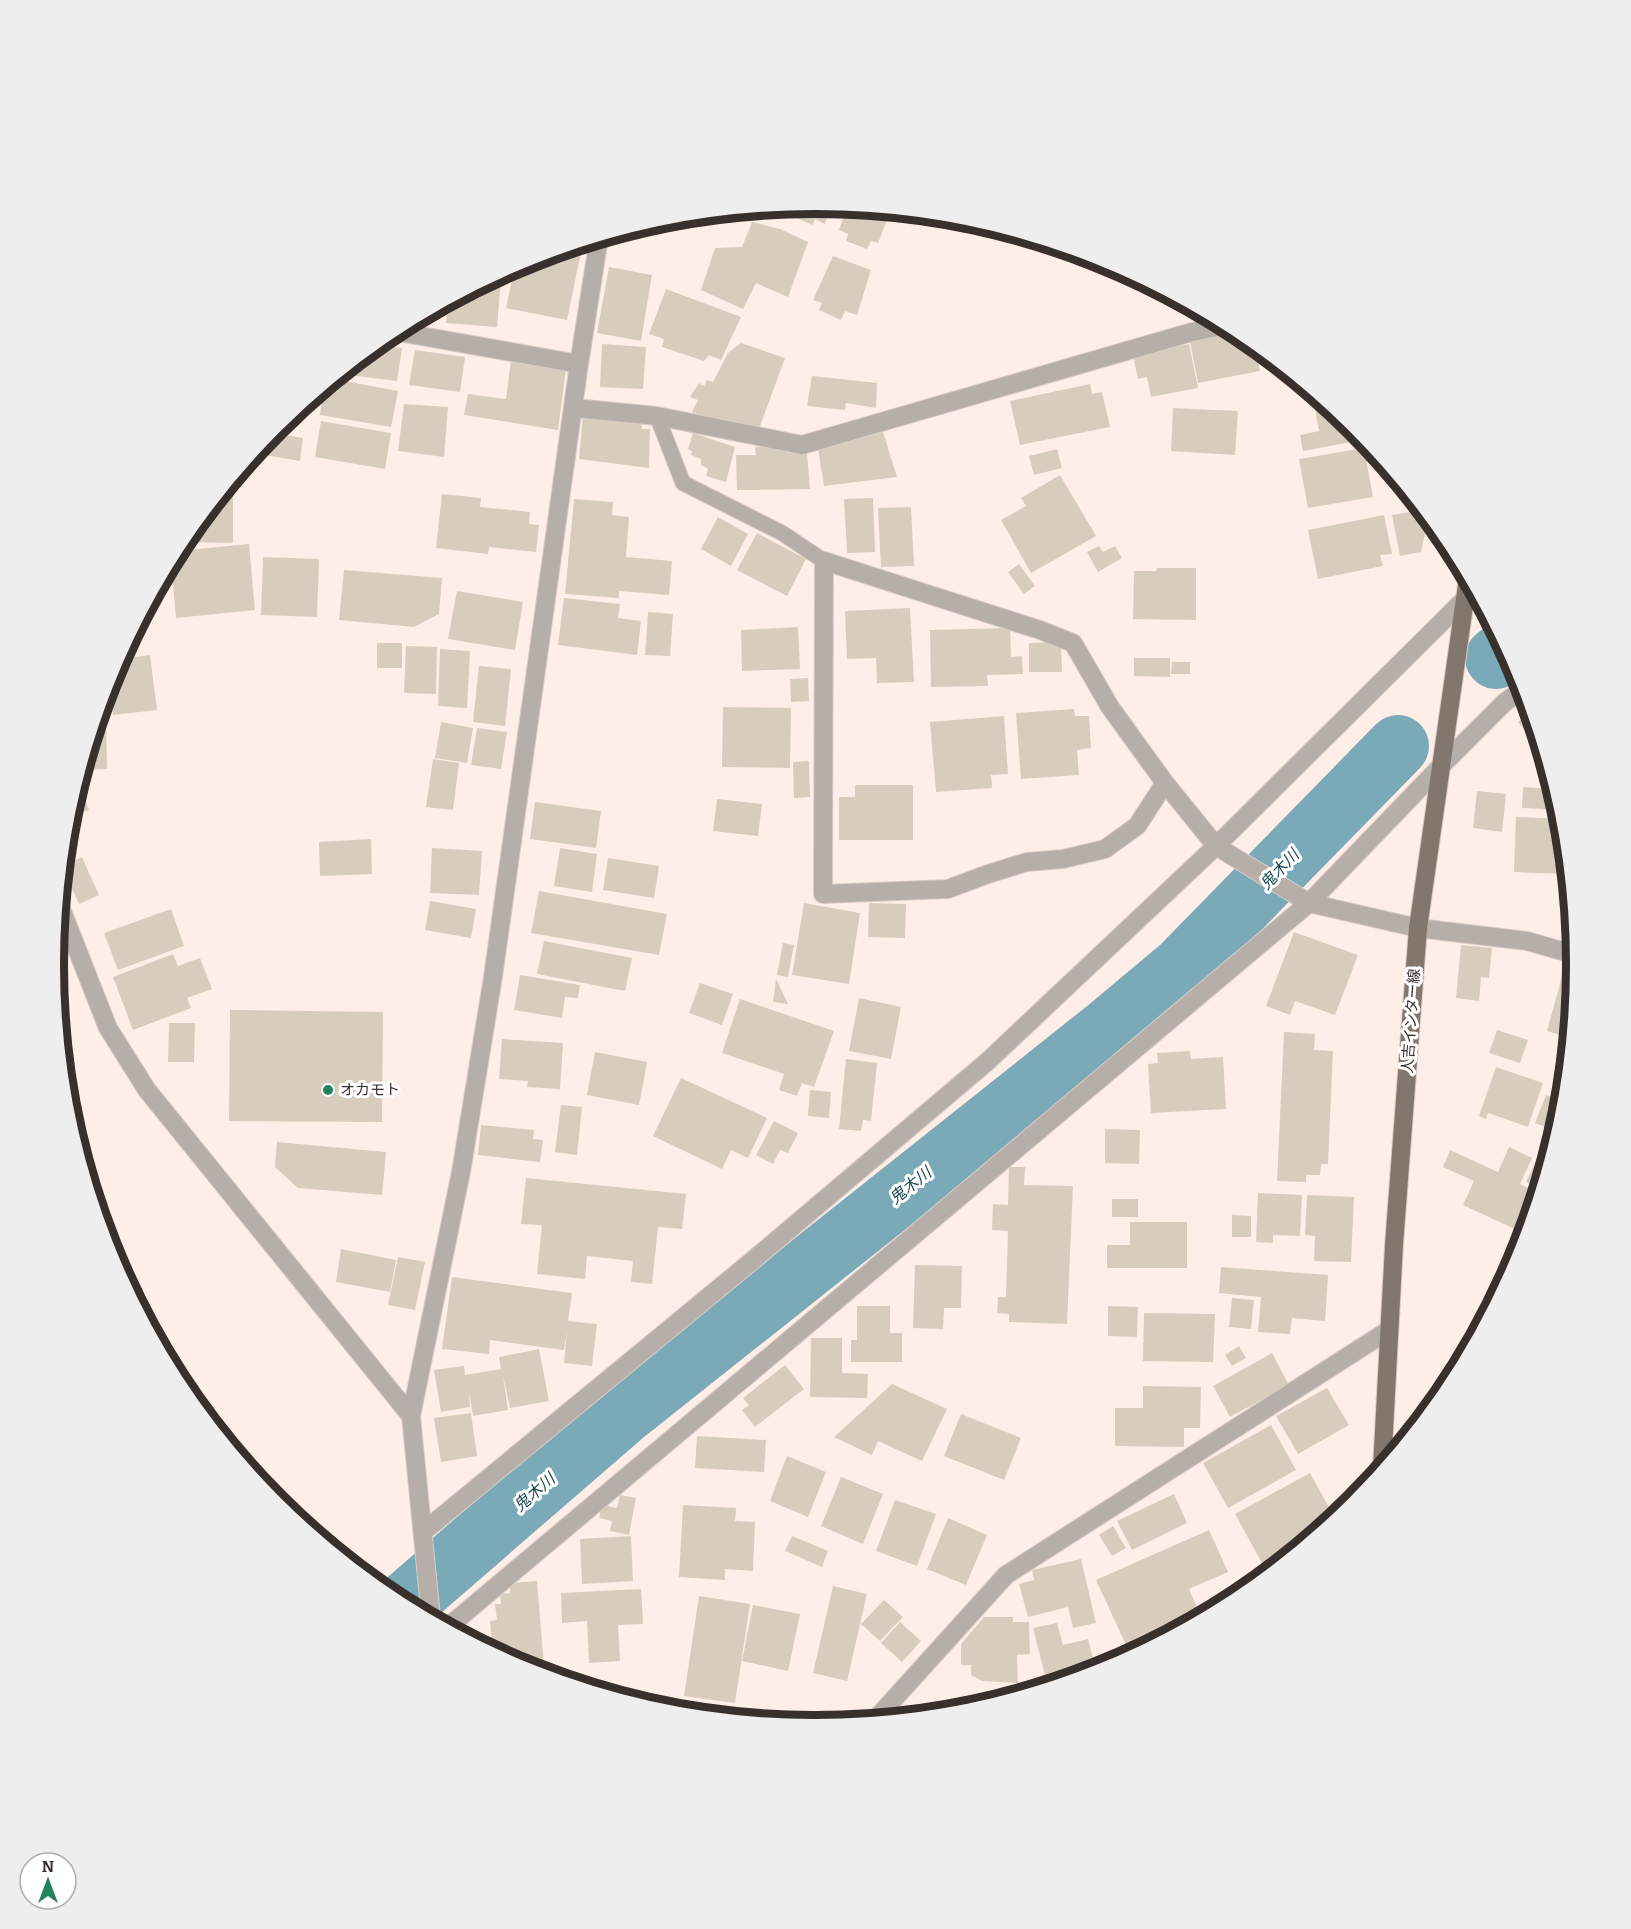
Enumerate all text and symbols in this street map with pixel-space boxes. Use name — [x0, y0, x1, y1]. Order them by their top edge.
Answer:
water label: 鬼木川 — [1256, 844, 1304, 893]
street label: 人吉インター線 — [1398, 968, 1424, 1074]
place label: オカモト — [340, 1081, 400, 1099]
marker: オカモト — [321, 1083, 335, 1097]
water label: 鬼木川 — [886, 1162, 936, 1208]
water label: 鬼木川 — [510, 1468, 560, 1515]
north arrow — [18, 1851, 78, 1911]
text: N — [42, 1857, 54, 1876]

